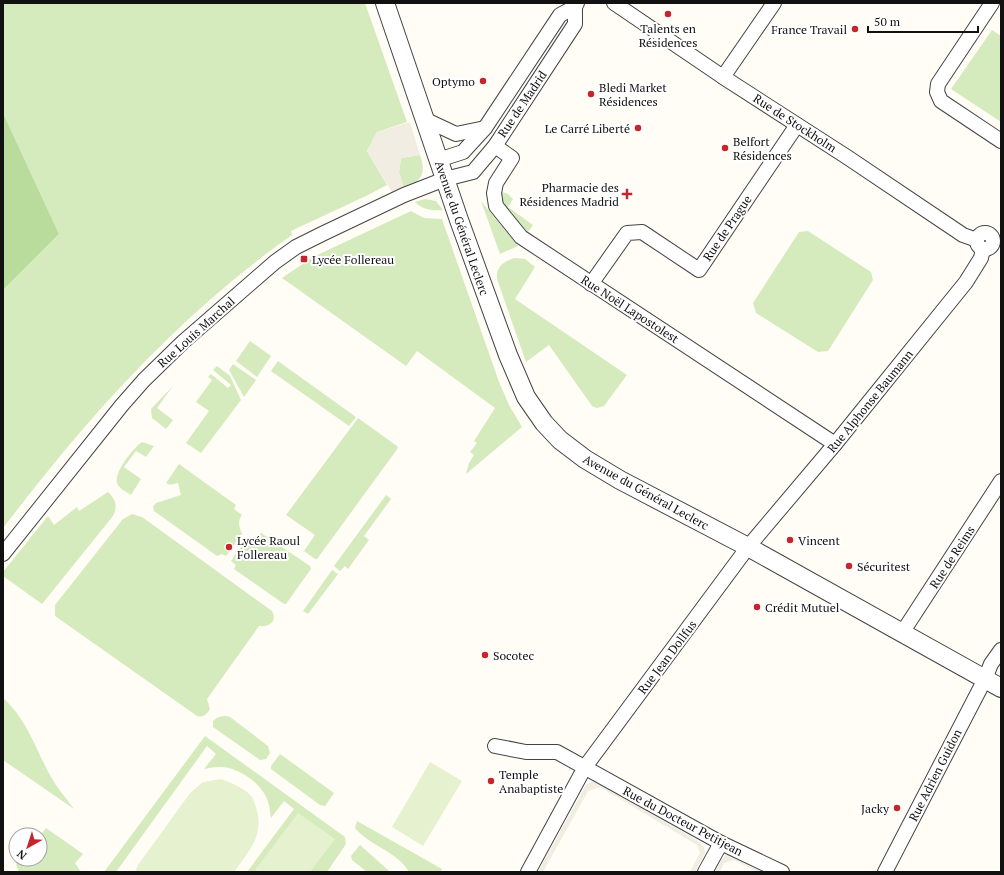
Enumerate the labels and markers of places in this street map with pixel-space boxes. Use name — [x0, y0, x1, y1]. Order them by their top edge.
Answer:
marker: Talents en Résidences — [663, 9, 673, 19]
place label: Talents en Résidences — [639, 21, 697, 50]
place label: France Travail — [771, 22, 847, 37]
marker: France Travail — [850, 24, 860, 34]
place label: Optymo — [432, 74, 475, 89]
marker: Optymo — [478, 76, 488, 86]
place label: Bledi Market Résidences — [599, 80, 667, 109]
marker: Bledi Market Résidences — [586, 89, 596, 99]
place label: Le Carré Liberté — [545, 121, 630, 136]
marker: Le Carré Liberté — [633, 123, 643, 133]
place label: Belfort Résidences — [733, 134, 792, 163]
marker: Belfort Résidences — [720, 143, 730, 153]
place label: Pharmacie des Résidences Madrid — [519, 180, 619, 209]
marker: Pharmacie des Résidences Madrid — [622, 189, 632, 199]
place label: Lycée Follereau — [312, 252, 394, 267]
marker: Lycée Follereau — [299, 254, 309, 264]
place label: Lycée Raoul Follereau — [237, 533, 300, 562]
place label: Vincent — [798, 533, 840, 548]
marker: Vincent — [785, 535, 795, 545]
marker: Lycée Raoul Follereau — [224, 542, 234, 552]
place label: Sécuritest — [857, 559, 911, 574]
marker: Sécuritest — [844, 561, 854, 571]
place label: Crédit Mutuel — [765, 600, 840, 615]
marker: Crédit Mutuel — [752, 602, 762, 612]
place label: Socotec — [493, 648, 534, 663]
marker: Socotec — [480, 650, 490, 660]
place label: Temple Anabaptiste — [499, 767, 563, 796]
marker: Temple Anabaptiste — [486, 776, 496, 786]
place label: Jacky — [861, 801, 890, 816]
marker: Jacky — [892, 803, 902, 813]

